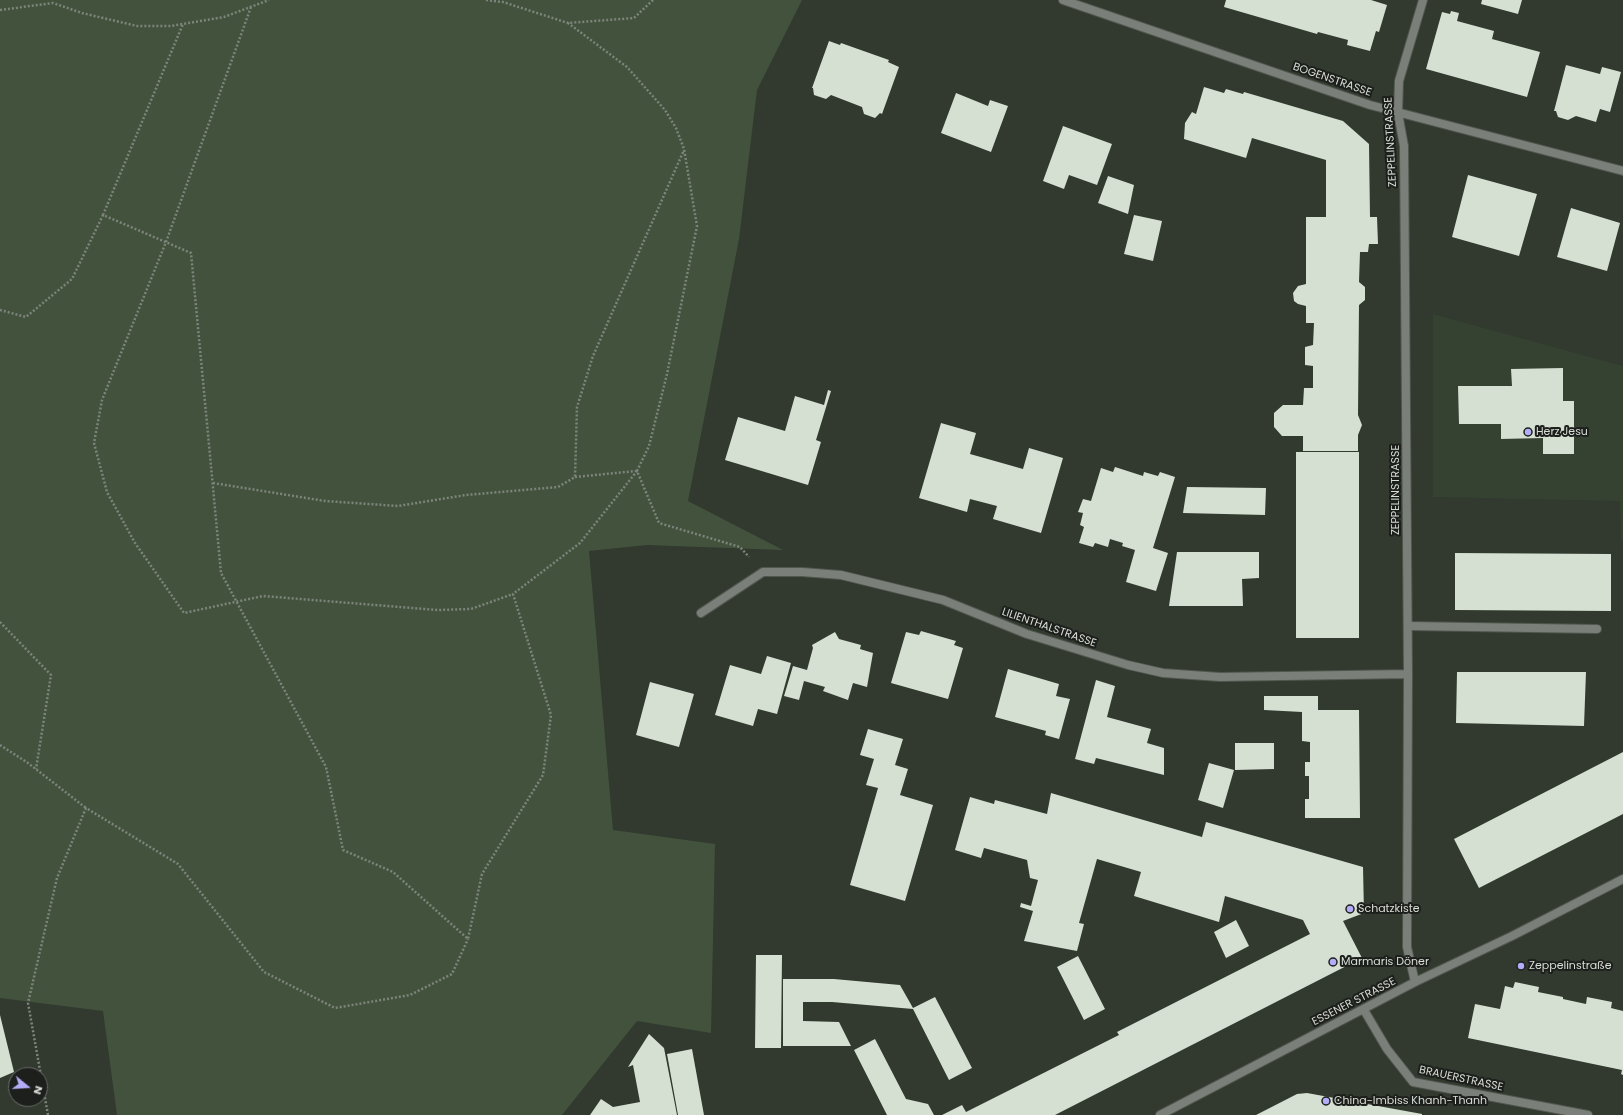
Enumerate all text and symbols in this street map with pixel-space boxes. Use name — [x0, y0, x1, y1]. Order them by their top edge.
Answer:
street label: BOGENSTRASSE — [1291, 60, 1373, 100]
street label: ZEPPELINSTRASSE — [1382, 97, 1400, 187]
place label: Herz Jesu — [1536, 425, 1588, 439]
marker: Herz Jesu — [1523, 427, 1533, 437]
street label: ZEPPELINSTRASSE — [1389, 445, 1403, 535]
street label: LILIENTHALSTRASSE — [1000, 606, 1098, 650]
place label: Schatzkiste — [1358, 902, 1420, 916]
marker: Schatzkiste — [1345, 904, 1355, 914]
place label: Marmaris Döner — [1341, 955, 1429, 969]
marker: Marmaris Döner — [1328, 957, 1338, 967]
place label: Zeppelinstraße — [1529, 959, 1612, 973]
marker: Zeppelinstraße — [1516, 961, 1526, 971]
street label: ESSENER STRASSE — [1310, 975, 1398, 1029]
street label: BRAUERSTRASSE — [1418, 1064, 1504, 1094]
north arrow — [8, 1067, 48, 1107]
text: N — [30, 1084, 47, 1097]
place label: China-Imbiss Khanh-Thanh — [1334, 1094, 1487, 1108]
marker: China-Imbiss Khanh-Thanh — [1321, 1096, 1331, 1106]

